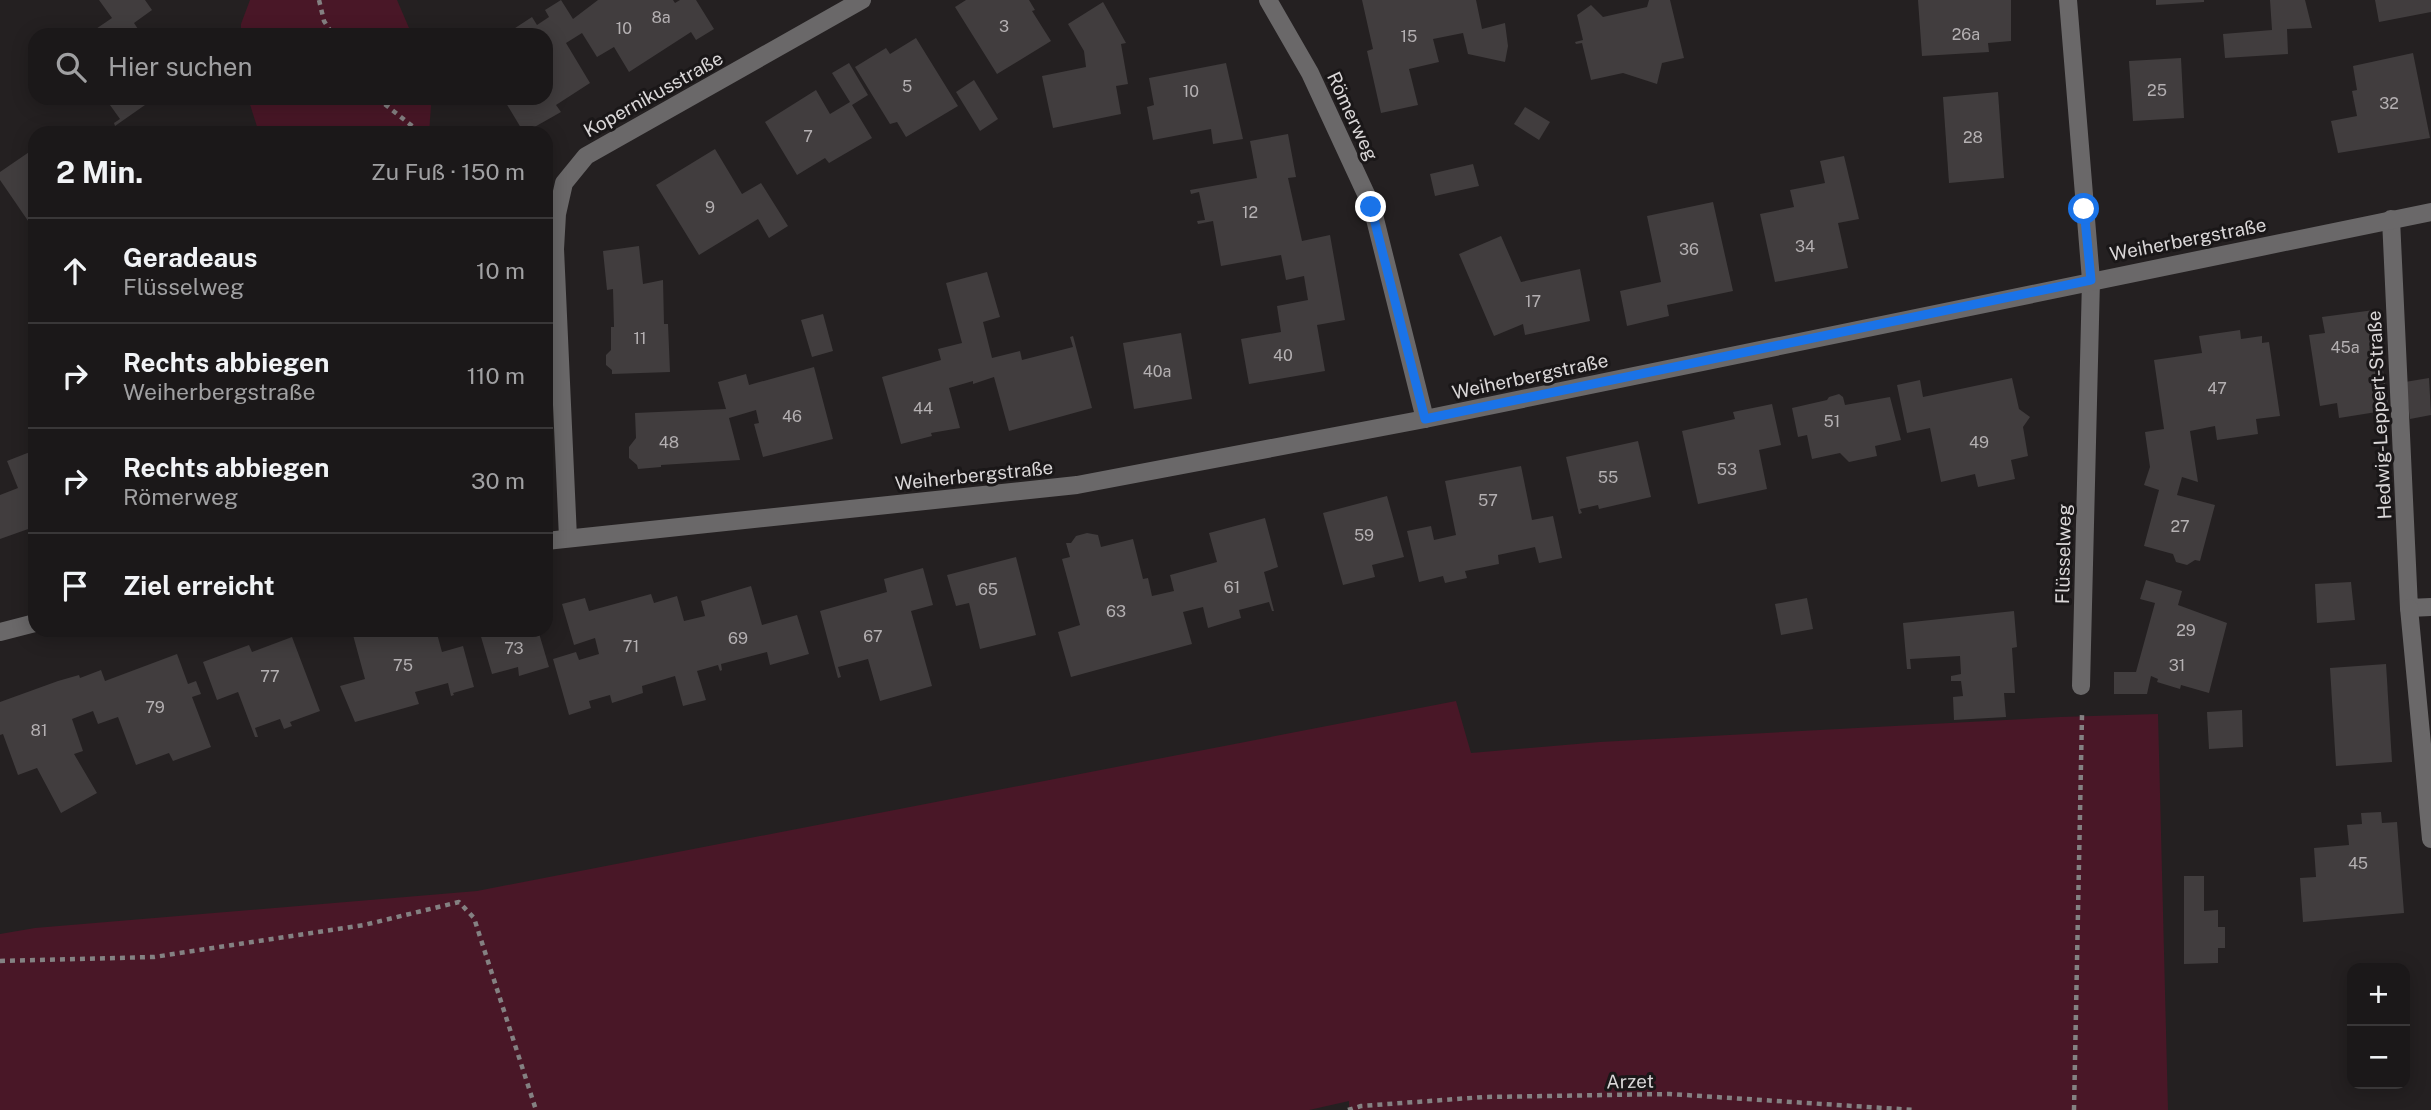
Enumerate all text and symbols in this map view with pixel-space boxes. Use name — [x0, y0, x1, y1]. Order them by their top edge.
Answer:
house number: 8a — [651, 8, 671, 27]
house number: 3 — [999, 17, 1009, 36]
house number: 10 — [616, 19, 632, 38]
house number: 26a — [1952, 25, 1980, 44]
house number: 15 — [1401, 27, 1417, 46]
search box — [28, 28, 553, 105]
street label: Kopernikusstraße — [580, 47, 726, 141]
icon: search — [52, 48, 90, 86]
text: Hier suchen — [108, 51, 253, 82]
street label: Römerweg — [1323, 68, 1383, 164]
house number: 5 — [902, 77, 912, 96]
house number: 25 — [2147, 81, 2167, 100]
house number: 10 — [1183, 82, 1199, 101]
house number: 32 — [2379, 94, 2399, 113]
house number: 7 — [803, 127, 813, 146]
house number: 28 — [1963, 128, 1983, 147]
text: 2 Min. — [56, 154, 143, 190]
text: Zu Fuß · 150 m — [371, 158, 525, 185]
route end — [1355, 191, 1386, 222]
route start — [2068, 193, 2099, 224]
house number: 9 — [705, 198, 715, 217]
house number: 12 — [1242, 203, 1258, 222]
street label: Weiherbergstraße — [2108, 213, 2268, 265]
house number: 34 — [1795, 237, 1815, 256]
house number: 36 — [1679, 240, 1699, 259]
text: Geradeaus — [123, 242, 258, 273]
icon: ahead — [56, 252, 94, 290]
text: 10 m — [476, 257, 525, 284]
text: Flüsselweg — [123, 273, 244, 300]
house number: 17 — [1525, 292, 1541, 311]
street label: Hedwig-Leppert-Straße — [2363, 310, 2395, 520]
house number: 11 — [633, 329, 647, 348]
house number: 45a — [2330, 338, 2360, 357]
house number: 40 — [1273, 346, 1293, 365]
text: Rechts abbiegen — [123, 347, 329, 378]
street label: Weiherbergstraße — [1450, 349, 1610, 403]
icon: right — [56, 357, 94, 395]
text: 110 m — [467, 362, 525, 389]
house number: 40a — [1143, 362, 1171, 381]
text: Weiherbergstraße — [123, 378, 316, 405]
house number: 47 — [2207, 379, 2227, 398]
house number: 44 — [913, 399, 933, 418]
house number: 46 — [782, 407, 802, 426]
house number: 51 — [1824, 412, 1840, 431]
house number: 48 — [659, 433, 679, 452]
house number: 49 — [1969, 433, 1989, 452]
text: Rechts abbiegen — [123, 452, 329, 483]
street label: Weiherbergstraße — [894, 456, 1054, 494]
house number: 53 — [1717, 460, 1737, 479]
icon: right — [56, 462, 94, 500]
text: 30 m — [471, 467, 525, 494]
house number: 55 — [1598, 468, 1618, 487]
text: Römerweg — [123, 483, 238, 510]
house number: 57 — [1478, 491, 1498, 510]
street label: Flüsselweg — [2051, 504, 2075, 604]
house number: 27 — [2170, 517, 2190, 536]
house number: 59 — [1354, 526, 1374, 545]
icon: arrive — [56, 567, 94, 605]
text: Ziel erreicht — [123, 570, 275, 601]
house number: 61 — [1224, 578, 1240, 597]
house number: 65 — [978, 580, 998, 599]
house number: 63 — [1106, 602, 1126, 621]
house number: 29 — [2176, 621, 2196, 640]
house number: 67 — [863, 627, 883, 646]
house number: 69 — [728, 629, 748, 648]
house number: 71 — [623, 637, 639, 656]
house number: 73 — [504, 639, 524, 658]
house number: 75 — [393, 656, 413, 675]
house number: 31 — [2169, 656, 2185, 675]
house number: 77 — [260, 667, 280, 686]
house number: 79 — [145, 698, 165, 717]
house number: 81 — [31, 721, 47, 740]
house number: 45 — [2348, 854, 2368, 873]
map controls — [2347, 963, 2410, 1089]
button: + — [2347, 963, 2410, 1026]
button: − — [2347, 1026, 2410, 1089]
street label: Arzet — [1606, 1070, 1654, 1092]

